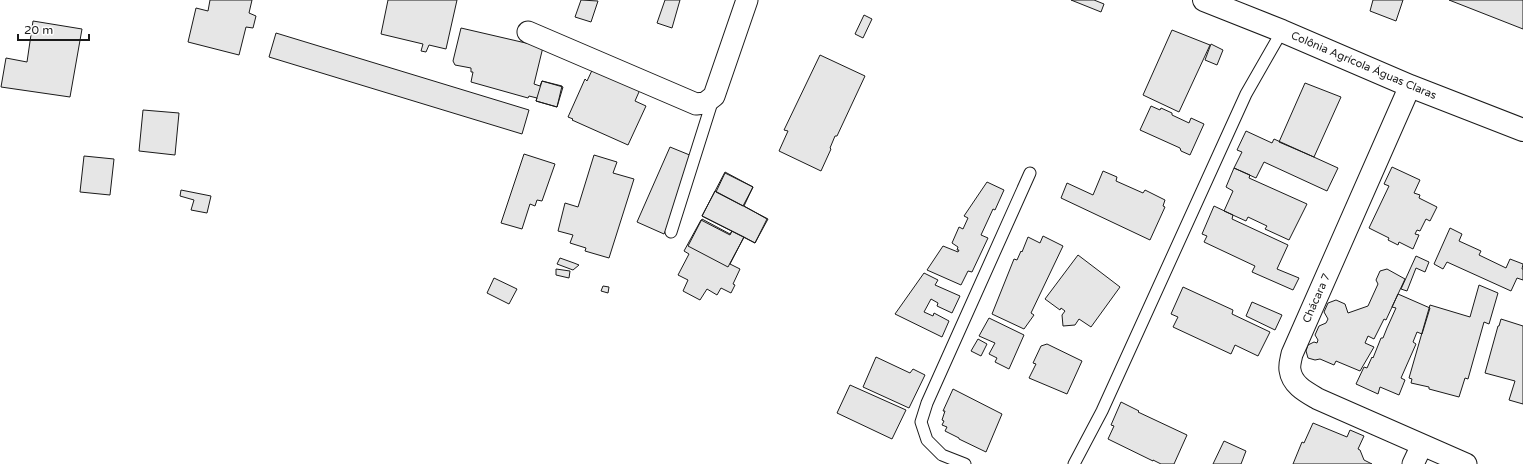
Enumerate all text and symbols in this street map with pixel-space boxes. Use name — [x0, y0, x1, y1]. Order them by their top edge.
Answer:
scale bar — [18, 16, 89, 42]
text: 20 m — [24, 23, 53, 37]
street label: Colônia Agrícola Águas Claras — [1289, 28, 1439, 102]
street label: Chácara 7 — [1300, 271, 1333, 325]

